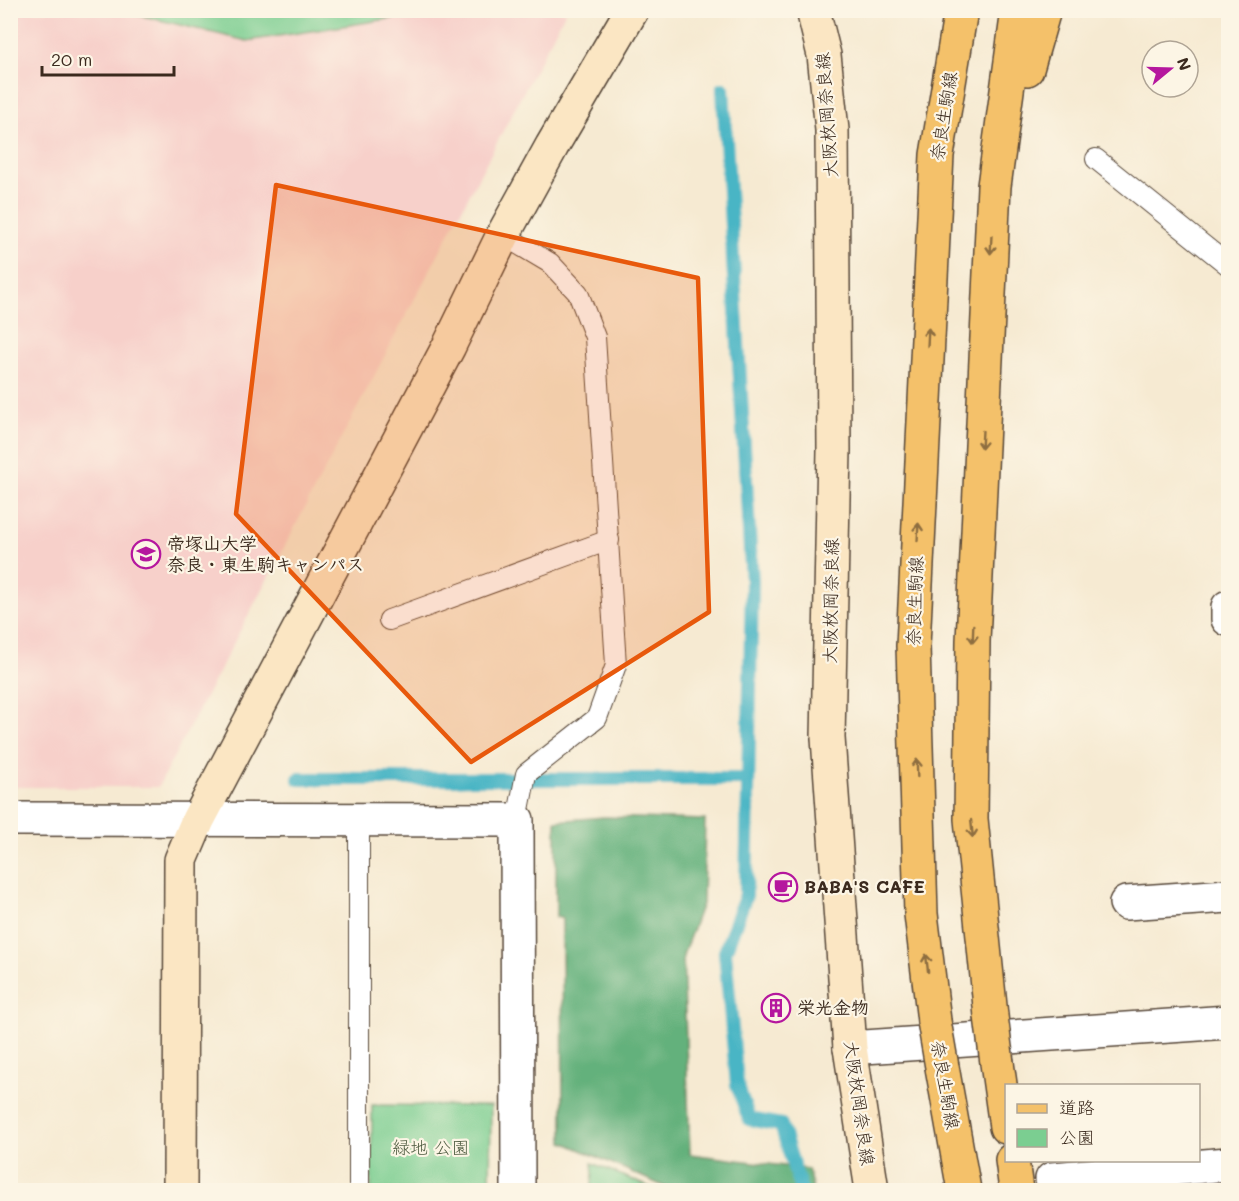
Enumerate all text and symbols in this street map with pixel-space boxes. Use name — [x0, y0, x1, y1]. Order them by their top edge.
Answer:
scale bar — [42, 39, 174, 77]
north arrow — [1140, 39, 1200, 99]
text: 20 m — [51, 47, 92, 71]
street label: 大阪枚岡奈良線 — [810, 51, 842, 179]
text: N — [1173, 55, 1197, 73]
street label: 奈良生駒線 — [924, 70, 962, 162]
one-way arrow — [985, 234, 996, 254]
one-way arrow — [922, 327, 933, 347]
one-way arrow — [976, 429, 987, 449]
one-way arrow — [913, 522, 924, 542]
place label: 帝塚山大学 奈良・東生駒キャンパス — [167, 531, 364, 576]
school or university icon: 帝塚山大学 奈良・東生駒キャンパス — [130, 538, 162, 570]
street label: 大阪枚岡奈良線 — [817, 538, 843, 664]
street label: 奈良生駒線 — [900, 556, 928, 646]
one-way arrow — [967, 624, 979, 644]
one-way arrow — [911, 759, 922, 779]
one-way arrow — [967, 819, 978, 839]
cafe icon: BABA'S CAFE — [767, 871, 799, 903]
place label: BABA'S CAFE — [804, 874, 925, 898]
one-way arrow — [921, 953, 932, 973]
building icon: 栄光金物 — [760, 992, 792, 1024]
place label: 栄光金物 — [797, 995, 869, 1019]
street label: 奈良生駒線 — [926, 1038, 966, 1131]
street label: 大阪枚岡奈良線 — [839, 1039, 881, 1167]
legend — [1005, 1084, 1200, 1162]
text: 道路 — [1059, 1095, 1095, 1119]
text: 公園 — [1059, 1125, 1095, 1149]
park label: 緑地 公園 — [392, 1135, 470, 1159]

